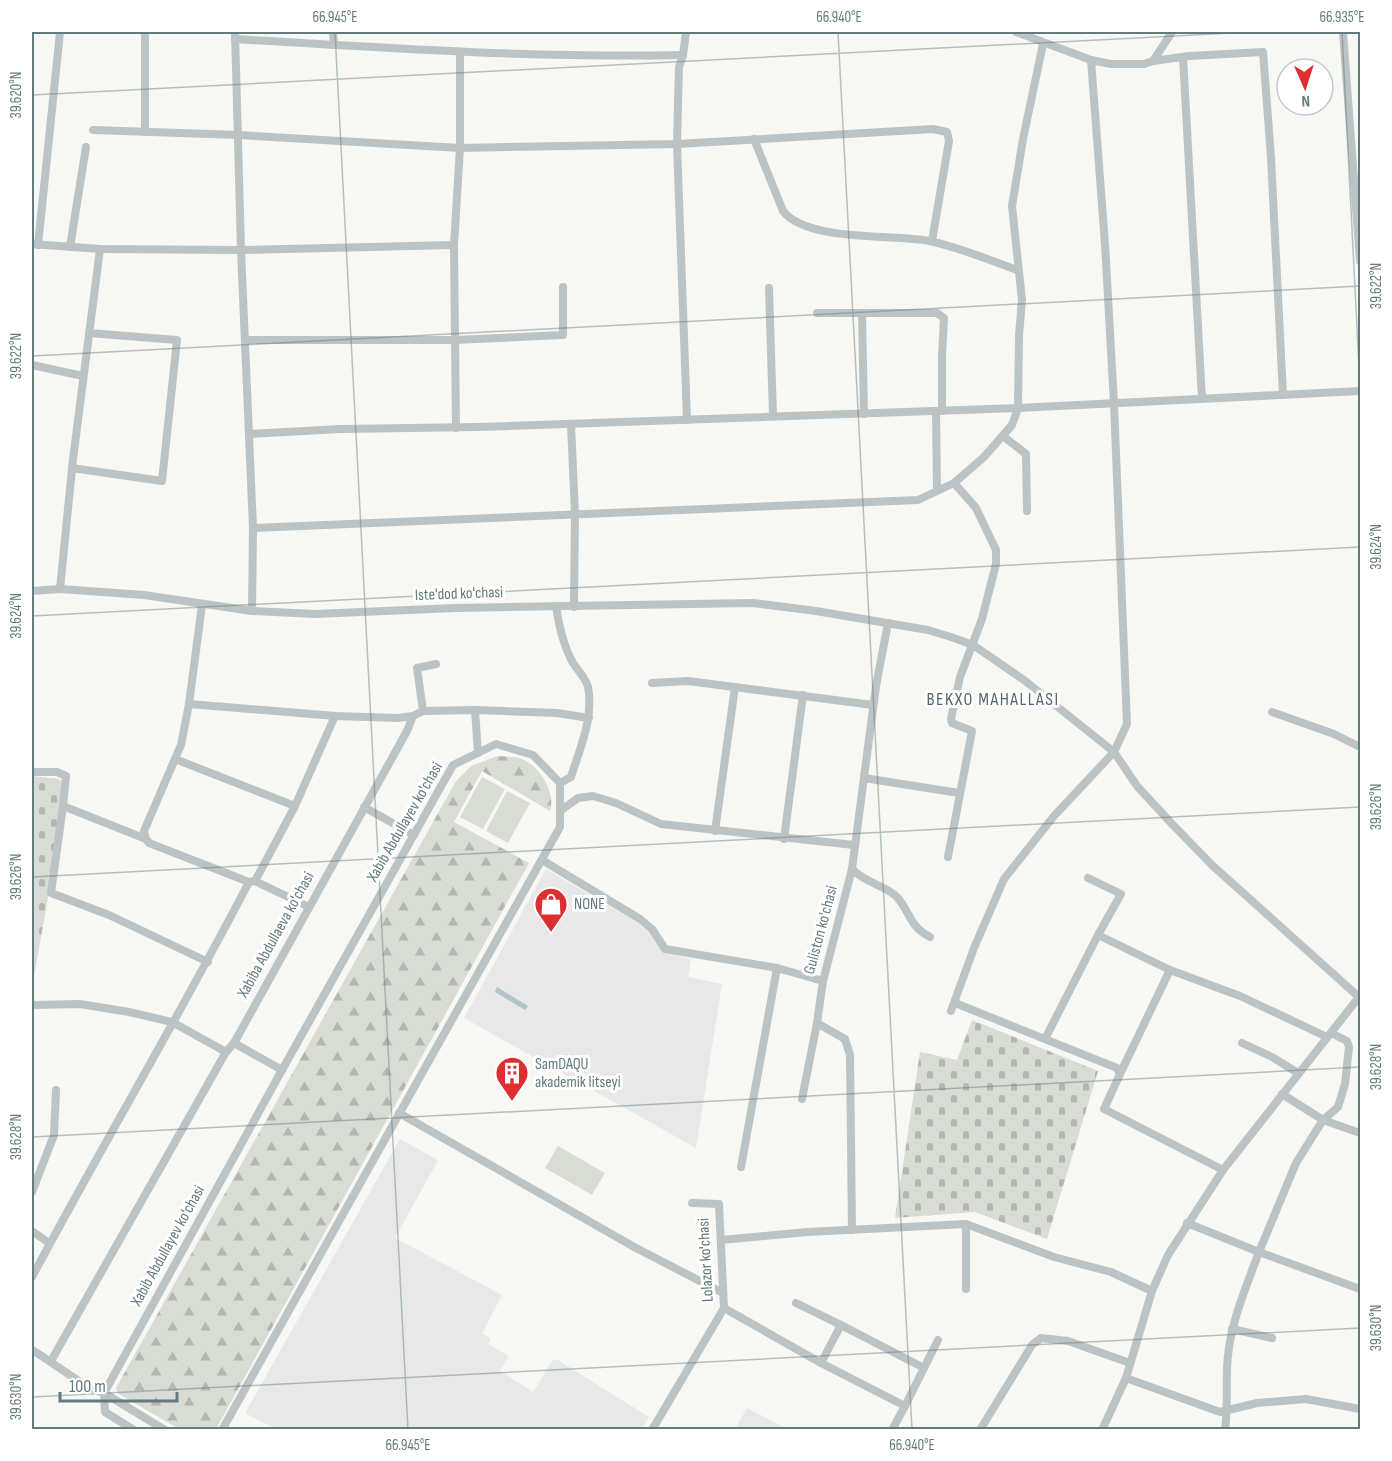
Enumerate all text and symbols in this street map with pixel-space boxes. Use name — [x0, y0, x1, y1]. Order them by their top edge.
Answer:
text: 66.945°E — [313, 8, 357, 27]
text: 66.940°E — [816, 8, 862, 27]
text: 66.935°E — [1320, 8, 1364, 27]
north arrow — [1275, 57, 1335, 117]
text: 39.620°N — [7, 72, 26, 118]
text: N — [1301, 91, 1310, 110]
text: 39.622°N — [1367, 263, 1386, 309]
text: 39.622°N — [7, 333, 26, 379]
text: 39.624°N — [1367, 524, 1386, 570]
street label: Iste'dod ko'chasi — [415, 583, 503, 605]
text: 39.624°N — [7, 593, 26, 639]
district label: BEKXO MAHALLASI — [926, 689, 1060, 710]
street label: Xabib Abdullayev ko'chasi — [363, 759, 447, 886]
text: 39.626°N — [1367, 784, 1386, 830]
text: 39.626°N — [7, 854, 26, 900]
street label: Xabiba Abdullaeva ko'chasi — [233, 869, 318, 1002]
street label: Guliston ko'chasi — [800, 884, 842, 976]
shop icon: NONE — [533, 886, 569, 933]
place label: NONE — [574, 895, 605, 914]
text: 39.628°N — [1367, 1044, 1386, 1090]
building icon: SamDAQU akademik litseyi — [494, 1055, 530, 1102]
place label: SamDAQU akademik litseyi — [535, 1055, 621, 1092]
text: 39.628°N — [7, 1114, 26, 1160]
street label: Xabib Abdullayev ko'chasi — [127, 1182, 209, 1310]
street label: Lolazor ko'chasi — [694, 1218, 718, 1302]
text: 39.630°N — [1367, 1305, 1386, 1351]
scale bar — [60, 1365, 177, 1403]
text: 39.630°N — [7, 1374, 26, 1420]
text: 100 m — [69, 1376, 106, 1397]
text: 66.945°E — [386, 1436, 430, 1455]
text: 66.940°E — [889, 1436, 935, 1455]

